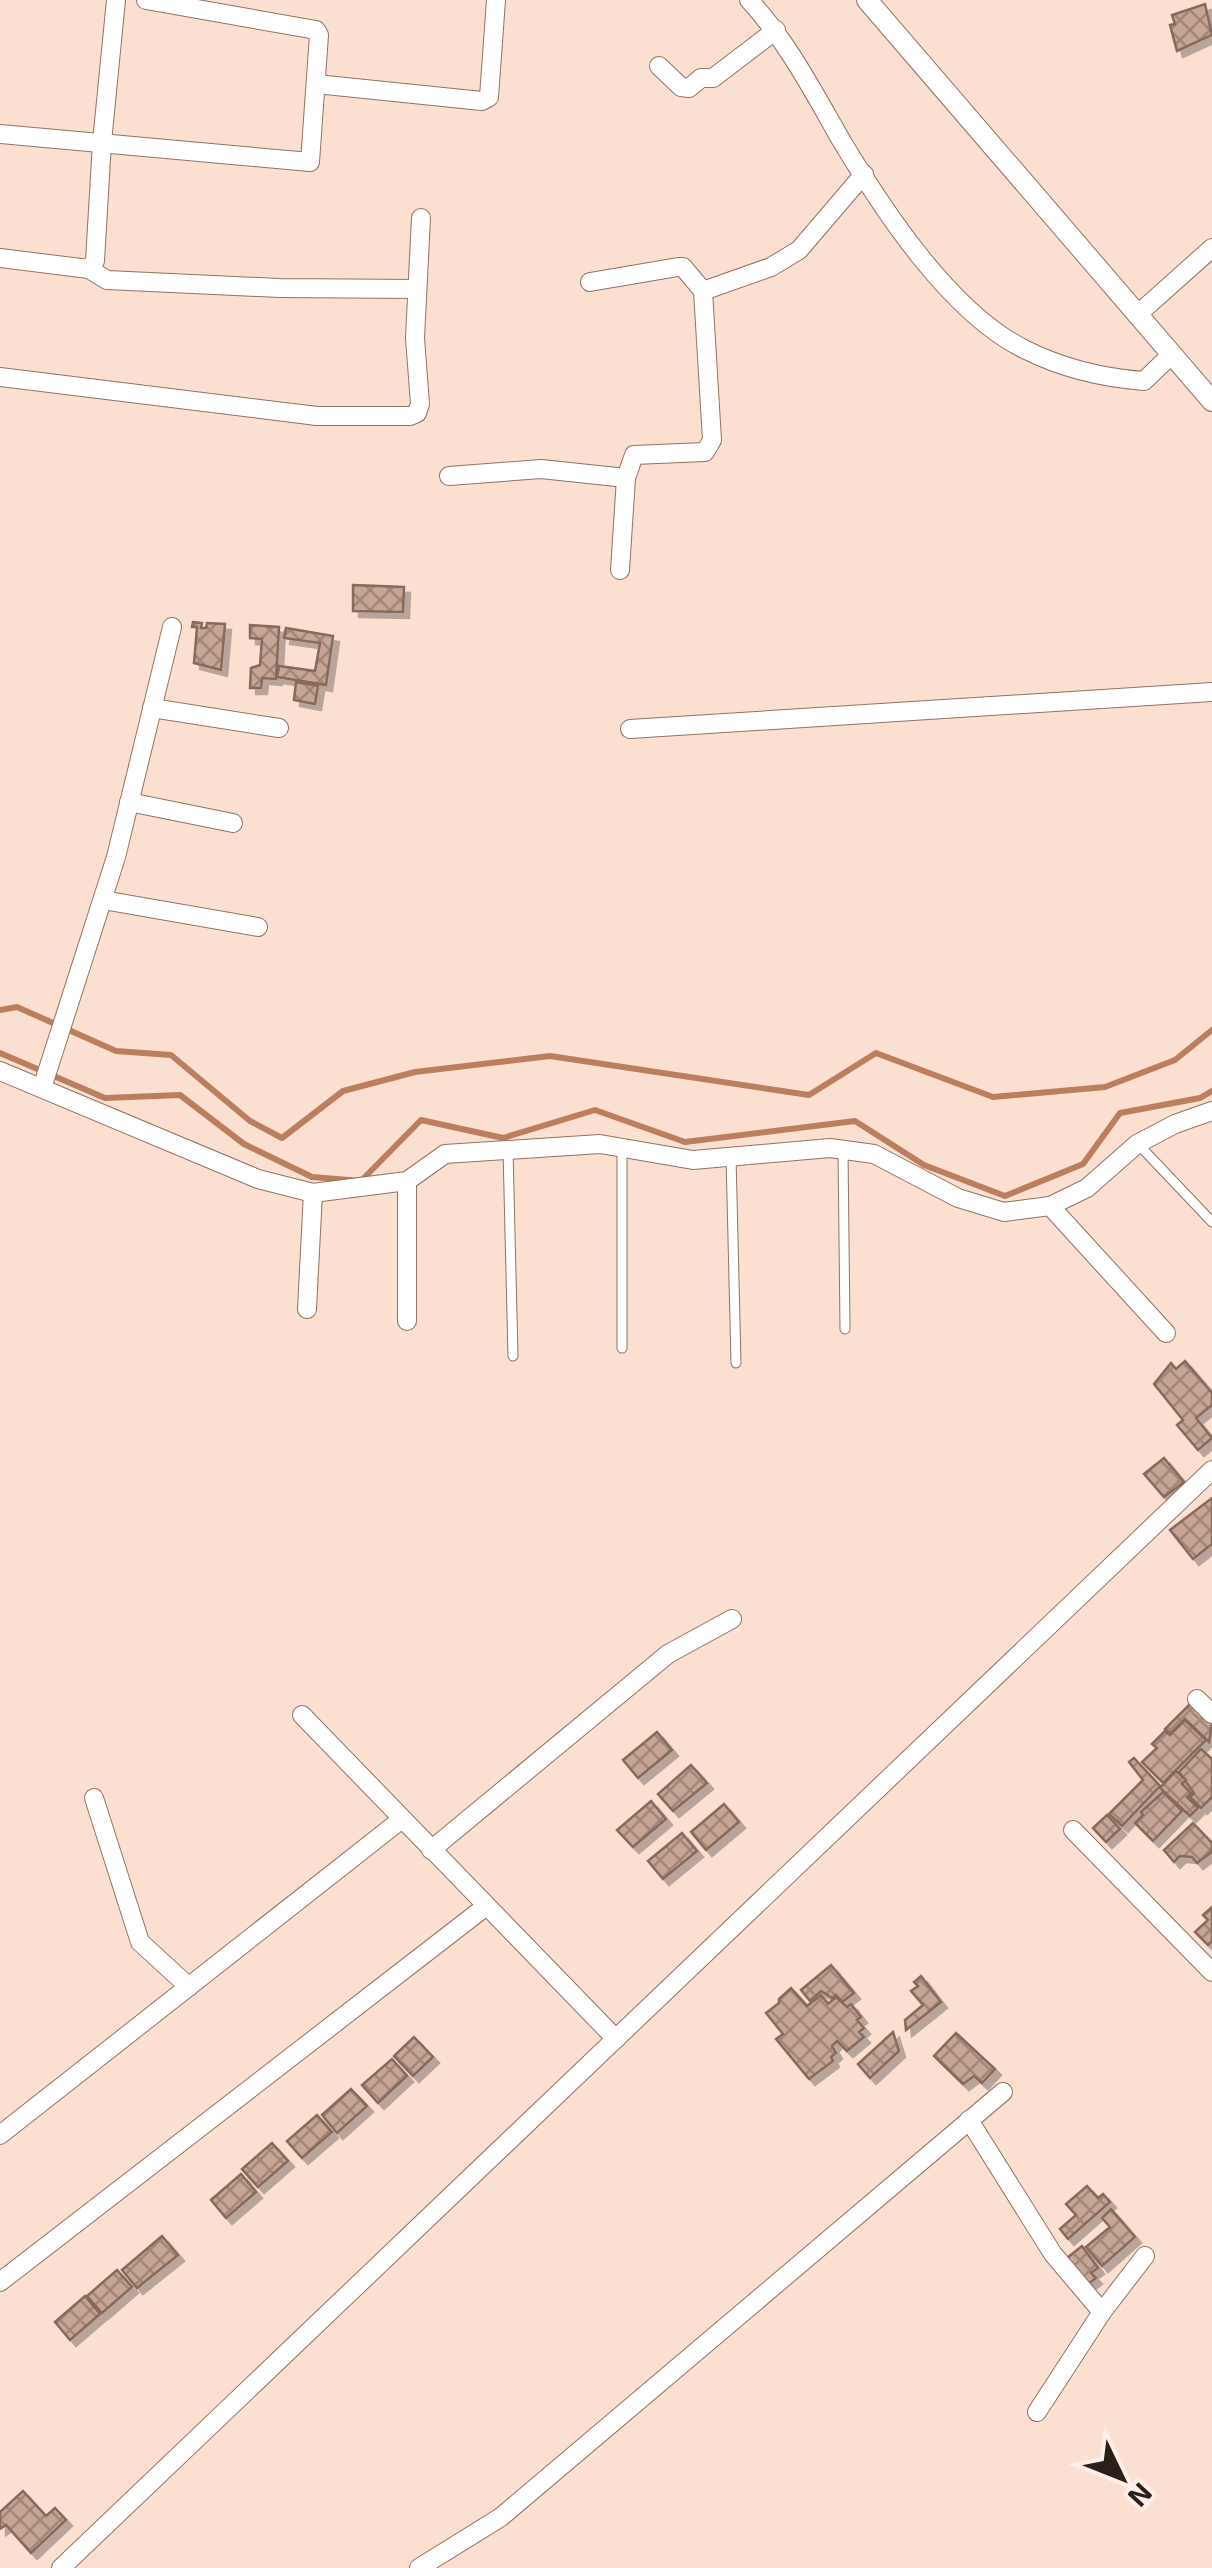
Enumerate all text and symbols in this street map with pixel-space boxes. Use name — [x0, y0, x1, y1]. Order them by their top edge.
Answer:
north arrow — [1072, 2428, 1172, 2528]
text: N — [1122, 2477, 1160, 2515]

